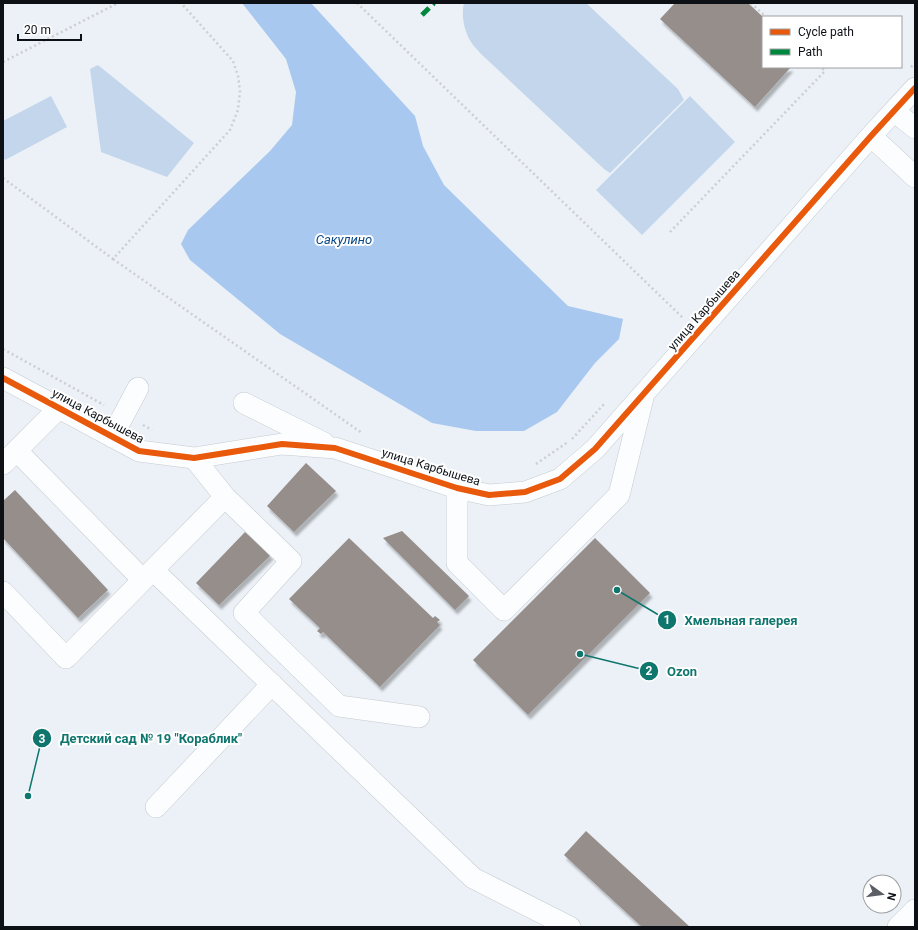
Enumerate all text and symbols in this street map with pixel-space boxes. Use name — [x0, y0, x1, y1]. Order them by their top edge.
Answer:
scale bar — [18, 16, 81, 42]
legend — [762, 16, 902, 68]
text: 20 m — [24, 23, 51, 37]
text: Cycle path — [798, 25, 854, 39]
text: Path — [798, 45, 823, 59]
water label: Сакулино — [316, 232, 372, 247]
street label: улица Карбышева — [665, 267, 743, 353]
street label: улица Карбышева — [50, 386, 146, 446]
street label: улица Карбышева — [380, 445, 482, 489]
callout: Хмельная галерея — [657, 608, 806, 633]
text: 1 — [664, 613, 670, 627]
text: Хмельная галерея — [684, 613, 798, 628]
callout: Ozon — [639, 659, 705, 684]
text: 2 — [646, 664, 653, 678]
text: Ozon — [667, 664, 697, 679]
callout: Детский сад № 19 "Кораблик" — [32, 726, 251, 751]
text: Детский сад № 19 "Кораблик" — [60, 731, 242, 746]
text: 3 — [39, 732, 46, 746]
north arrow — [862, 874, 902, 914]
text: N — [884, 891, 898, 902]

